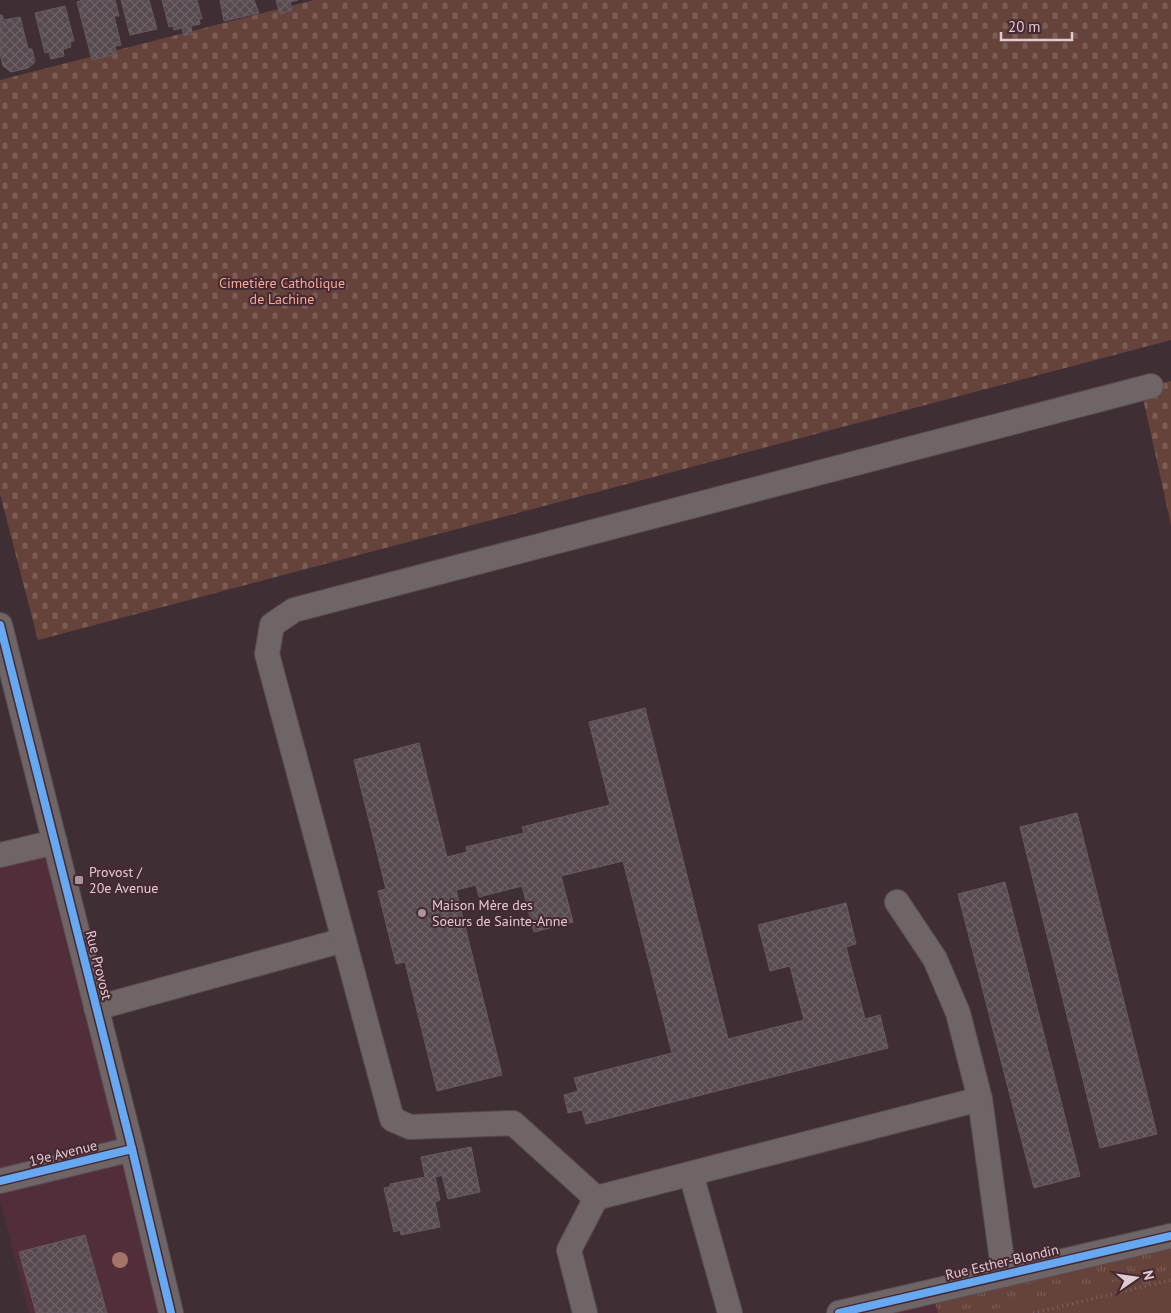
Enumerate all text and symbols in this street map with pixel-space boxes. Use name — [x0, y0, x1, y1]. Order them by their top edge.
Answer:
scale bar — [1001, 10, 1072, 42]
text: 20 m — [1008, 17, 1041, 36]
park label: Cimetière Catholique de Lachine — [219, 274, 345, 308]
place label: Provost / 20e Avenue — [89, 863, 158, 897]
marker: Provost / 20e Avenue — [73, 874, 85, 886]
place label: Maison Mère des Soeurs de Sainte-Anne — [432, 896, 568, 930]
marker: Maison Mère des Soeurs de Sainte-Anne — [416, 907, 428, 919]
street label: Rue Provost — [82, 928, 116, 1002]
street label: 19e Avenue — [27, 1136, 99, 1170]
street label: Rue Esther-Blondin — [944, 1240, 1060, 1284]
north arrow — [1111, 1253, 1161, 1303]
text: N — [1139, 1269, 1158, 1282]

